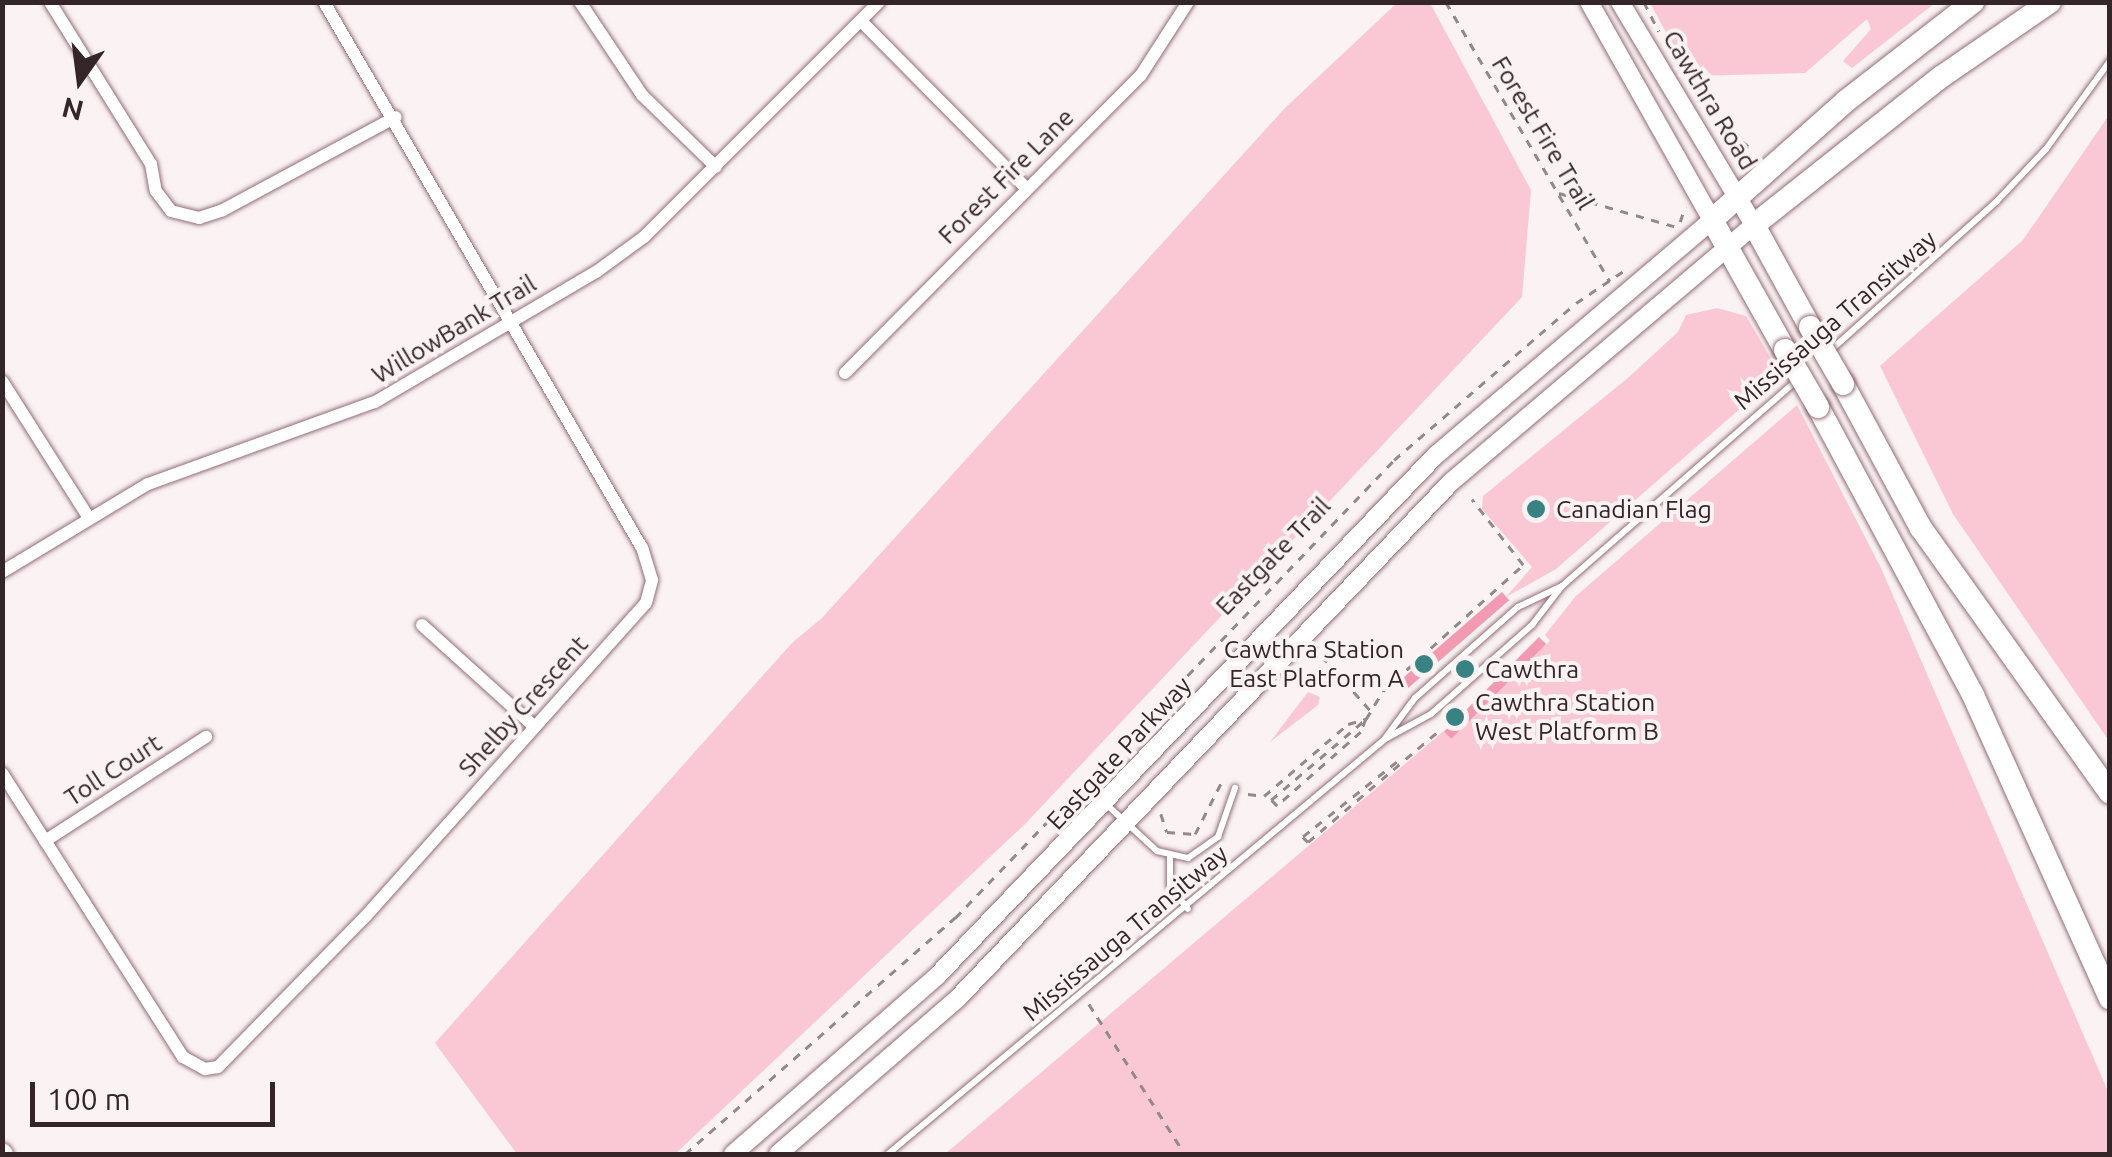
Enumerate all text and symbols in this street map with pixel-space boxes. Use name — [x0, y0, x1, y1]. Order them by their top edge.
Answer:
street label: Cawthra Road — [1657, 25, 1763, 175]
north arrow — [30, 30, 130, 130]
street label: Forest Fire Trail — [1485, 51, 1601, 215]
text: N — [59, 92, 87, 127]
street label: Forest Fire Lane — [932, 102, 1080, 250]
street label: Mississauga Transitway — [1728, 224, 1942, 416]
street label: WillowBank Trail — [367, 268, 541, 390]
street label: Eastgate Trail — [1209, 491, 1337, 621]
place label: Canadian Flag — [1556, 494, 1712, 524]
marker: Canadian Flag — [1525, 498, 1547, 520]
street label: Shelby Crescent — [452, 629, 594, 783]
place label: Cawthra Station East Platform A — [1224, 635, 1404, 694]
marker: Cawthra Station East Platform A — [1413, 653, 1435, 675]
place label: Cawthra — [1485, 654, 1579, 684]
marker: Cawthra — [1454, 658, 1476, 680]
street label: Eastgate Parkway — [1041, 670, 1197, 836]
place label: Cawthra Station West Platform B — [1475, 688, 1659, 747]
marker: Cawthra Station West Platform B — [1444, 706, 1466, 728]
street label: Toll Court — [59, 728, 167, 812]
street label: Mississauga Transitway — [1017, 839, 1233, 1027]
scale bar — [35, 1062, 280, 1124]
text: 100 m — [47, 1082, 131, 1116]

